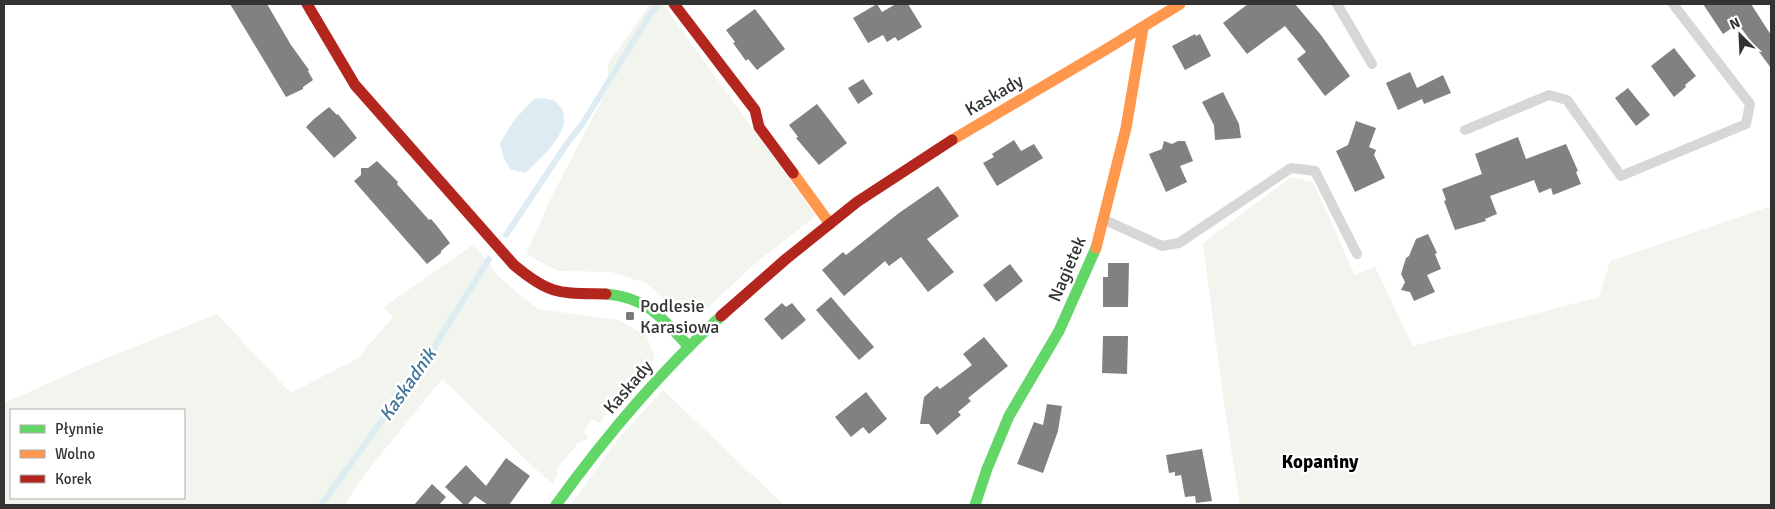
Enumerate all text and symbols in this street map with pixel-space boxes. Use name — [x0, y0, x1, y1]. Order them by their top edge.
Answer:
north arrow — [1715, 10, 1765, 60]
text: N — [1727, 14, 1743, 33]
street label: Kaskady — [961, 69, 1028, 120]
street label: Nagietek — [1043, 233, 1091, 305]
place label: Podlesie Karasiowa — [640, 295, 719, 338]
marker: Podlesie Karasiowa — [624, 310, 636, 322]
water label: Kaskadnik — [374, 342, 442, 426]
street label: Kaskady — [599, 355, 658, 418]
legend — [10, 409, 185, 499]
text: Płynnie — [55, 420, 104, 438]
text: Wolno — [55, 445, 96, 463]
district label: Kopaniny — [1281, 450, 1359, 474]
text: Korek — [55, 470, 92, 488]

